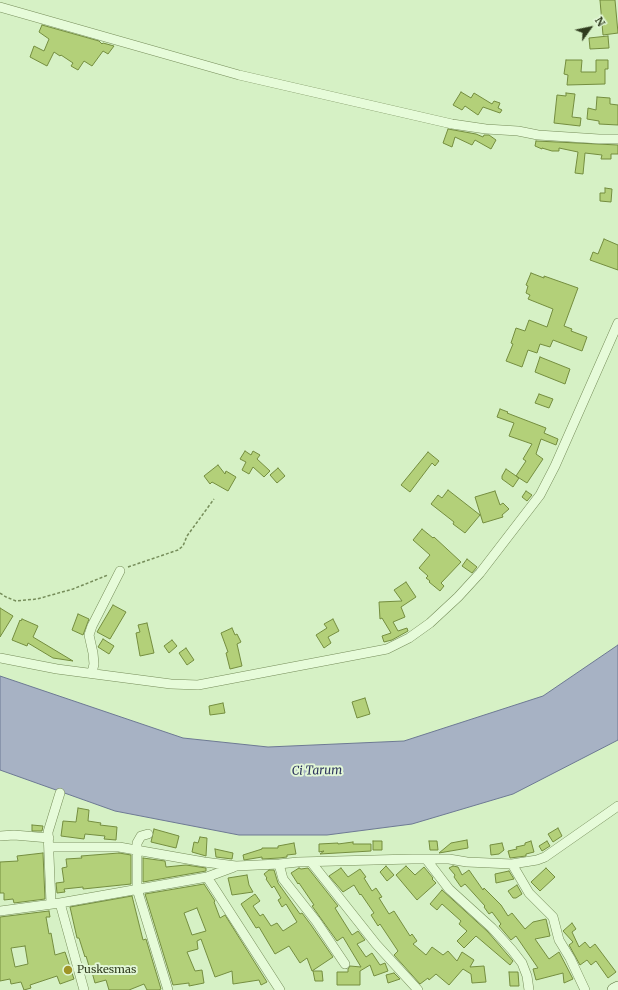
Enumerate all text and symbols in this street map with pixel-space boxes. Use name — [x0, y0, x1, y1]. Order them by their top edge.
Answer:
north arrow — [570, 8, 610, 48]
text: N — [592, 14, 608, 29]
water label: Ci Tarum — [292, 763, 342, 779]
place label: Puskesmas — [77, 963, 136, 977]
marker: Puskesmas — [62, 964, 74, 976]

